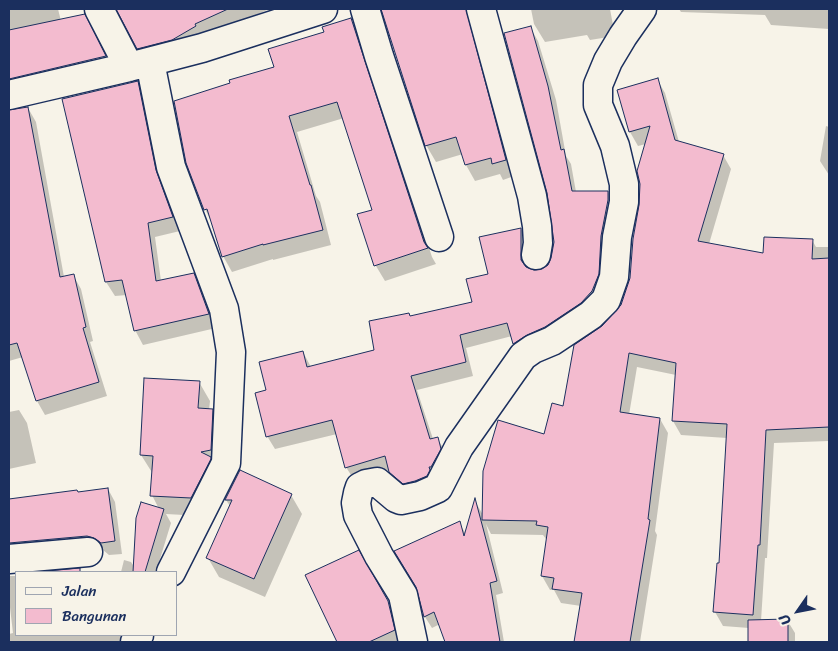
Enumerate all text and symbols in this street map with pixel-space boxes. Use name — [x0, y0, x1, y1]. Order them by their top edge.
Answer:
legend — [15, 571, 178, 636]
text: Jalan — [62, 578, 96, 604]
north arrow — [773, 586, 823, 636]
text: Bangunan — [62, 603, 126, 629]
text: U — [772, 609, 798, 630]

